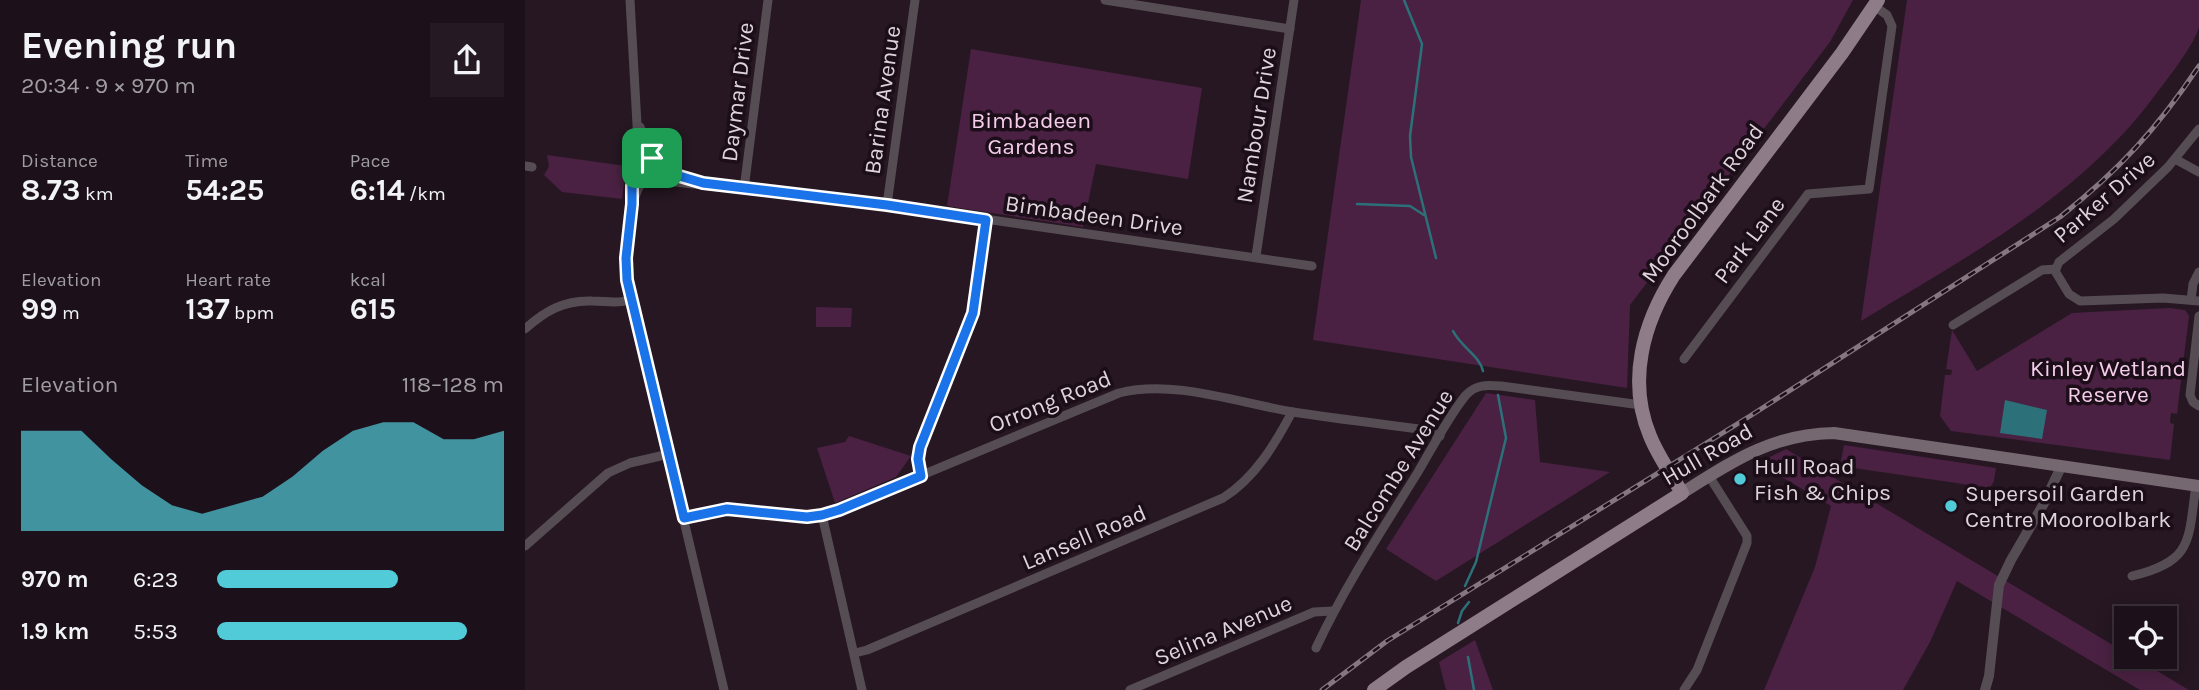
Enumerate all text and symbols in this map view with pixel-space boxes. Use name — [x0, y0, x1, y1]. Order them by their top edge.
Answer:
street label: Daymar Drive — [716, 21, 759, 163]
text: Evening run — [21, 23, 237, 68]
button: share — [430, 23, 504, 97]
street label: Barina Avenue — [859, 24, 906, 176]
street label: Nambour Drive — [1231, 45, 1282, 205]
text: 20:34 · 9 × 970 m — [21, 72, 196, 99]
park label: Bimbadeen Gardens — [971, 107, 1091, 160]
street label: Mooroolbark Road — [1636, 118, 1769, 288]
pin — [622, 128, 682, 188]
icon: arrive — [633, 139, 671, 177]
street label: Parker Drive — [2048, 146, 2161, 249]
text: Distance — [21, 150, 98, 172]
text: Time — [185, 150, 228, 172]
text: Pace — [350, 150, 390, 172]
text: 8.73 — [21, 172, 80, 208]
text: 54:25 — [185, 172, 264, 208]
text: 6:14 — [350, 172, 405, 208]
text: km — [80, 183, 113, 205]
text: /km — [405, 183, 446, 205]
street label: Bimbadeen Drive — [1003, 190, 1185, 241]
street label: Park Lane — [1708, 192, 1791, 289]
text: Elevation — [21, 269, 101, 291]
text: Heart rate — [185, 269, 271, 291]
text: kcal — [350, 269, 386, 291]
text: 99 — [21, 291, 58, 327]
text: 137 — [185, 291, 230, 327]
text: 615 — [350, 291, 396, 327]
text: m — [58, 302, 80, 324]
text: bpm — [230, 302, 274, 324]
park label: Kinley Wetland Reserve — [2030, 355, 2186, 408]
street label: Orrong Road — [985, 365, 1115, 438]
text: Elevation — [21, 371, 118, 398]
text: 118–128 m — [402, 371, 504, 398]
street label: Balcombe Avenue — [1338, 384, 1459, 556]
street label: Hull Road — [1657, 418, 1758, 491]
place label: Hull Road Fish & Chips — [1754, 453, 1891, 506]
marker: Hull Road Fish & Chips — [1732, 471, 1748, 487]
place label: Supersoil Garden Centre Mooroolbark — [1965, 480, 2171, 533]
marker: Supersoil Garden Centre Mooroolbark — [1943, 498, 1959, 514]
street label: Lansell Road — [1018, 499, 1150, 576]
text: 970 m — [21, 566, 89, 593]
text: 6:23 — [133, 566, 178, 593]
street label: Selina Avenue — [1150, 589, 1296, 672]
map controls — [2114, 606, 2177, 669]
button: locate — [2114, 606, 2177, 669]
text: 1.9 km — [21, 618, 89, 645]
text: 5:53 — [133, 618, 178, 645]

